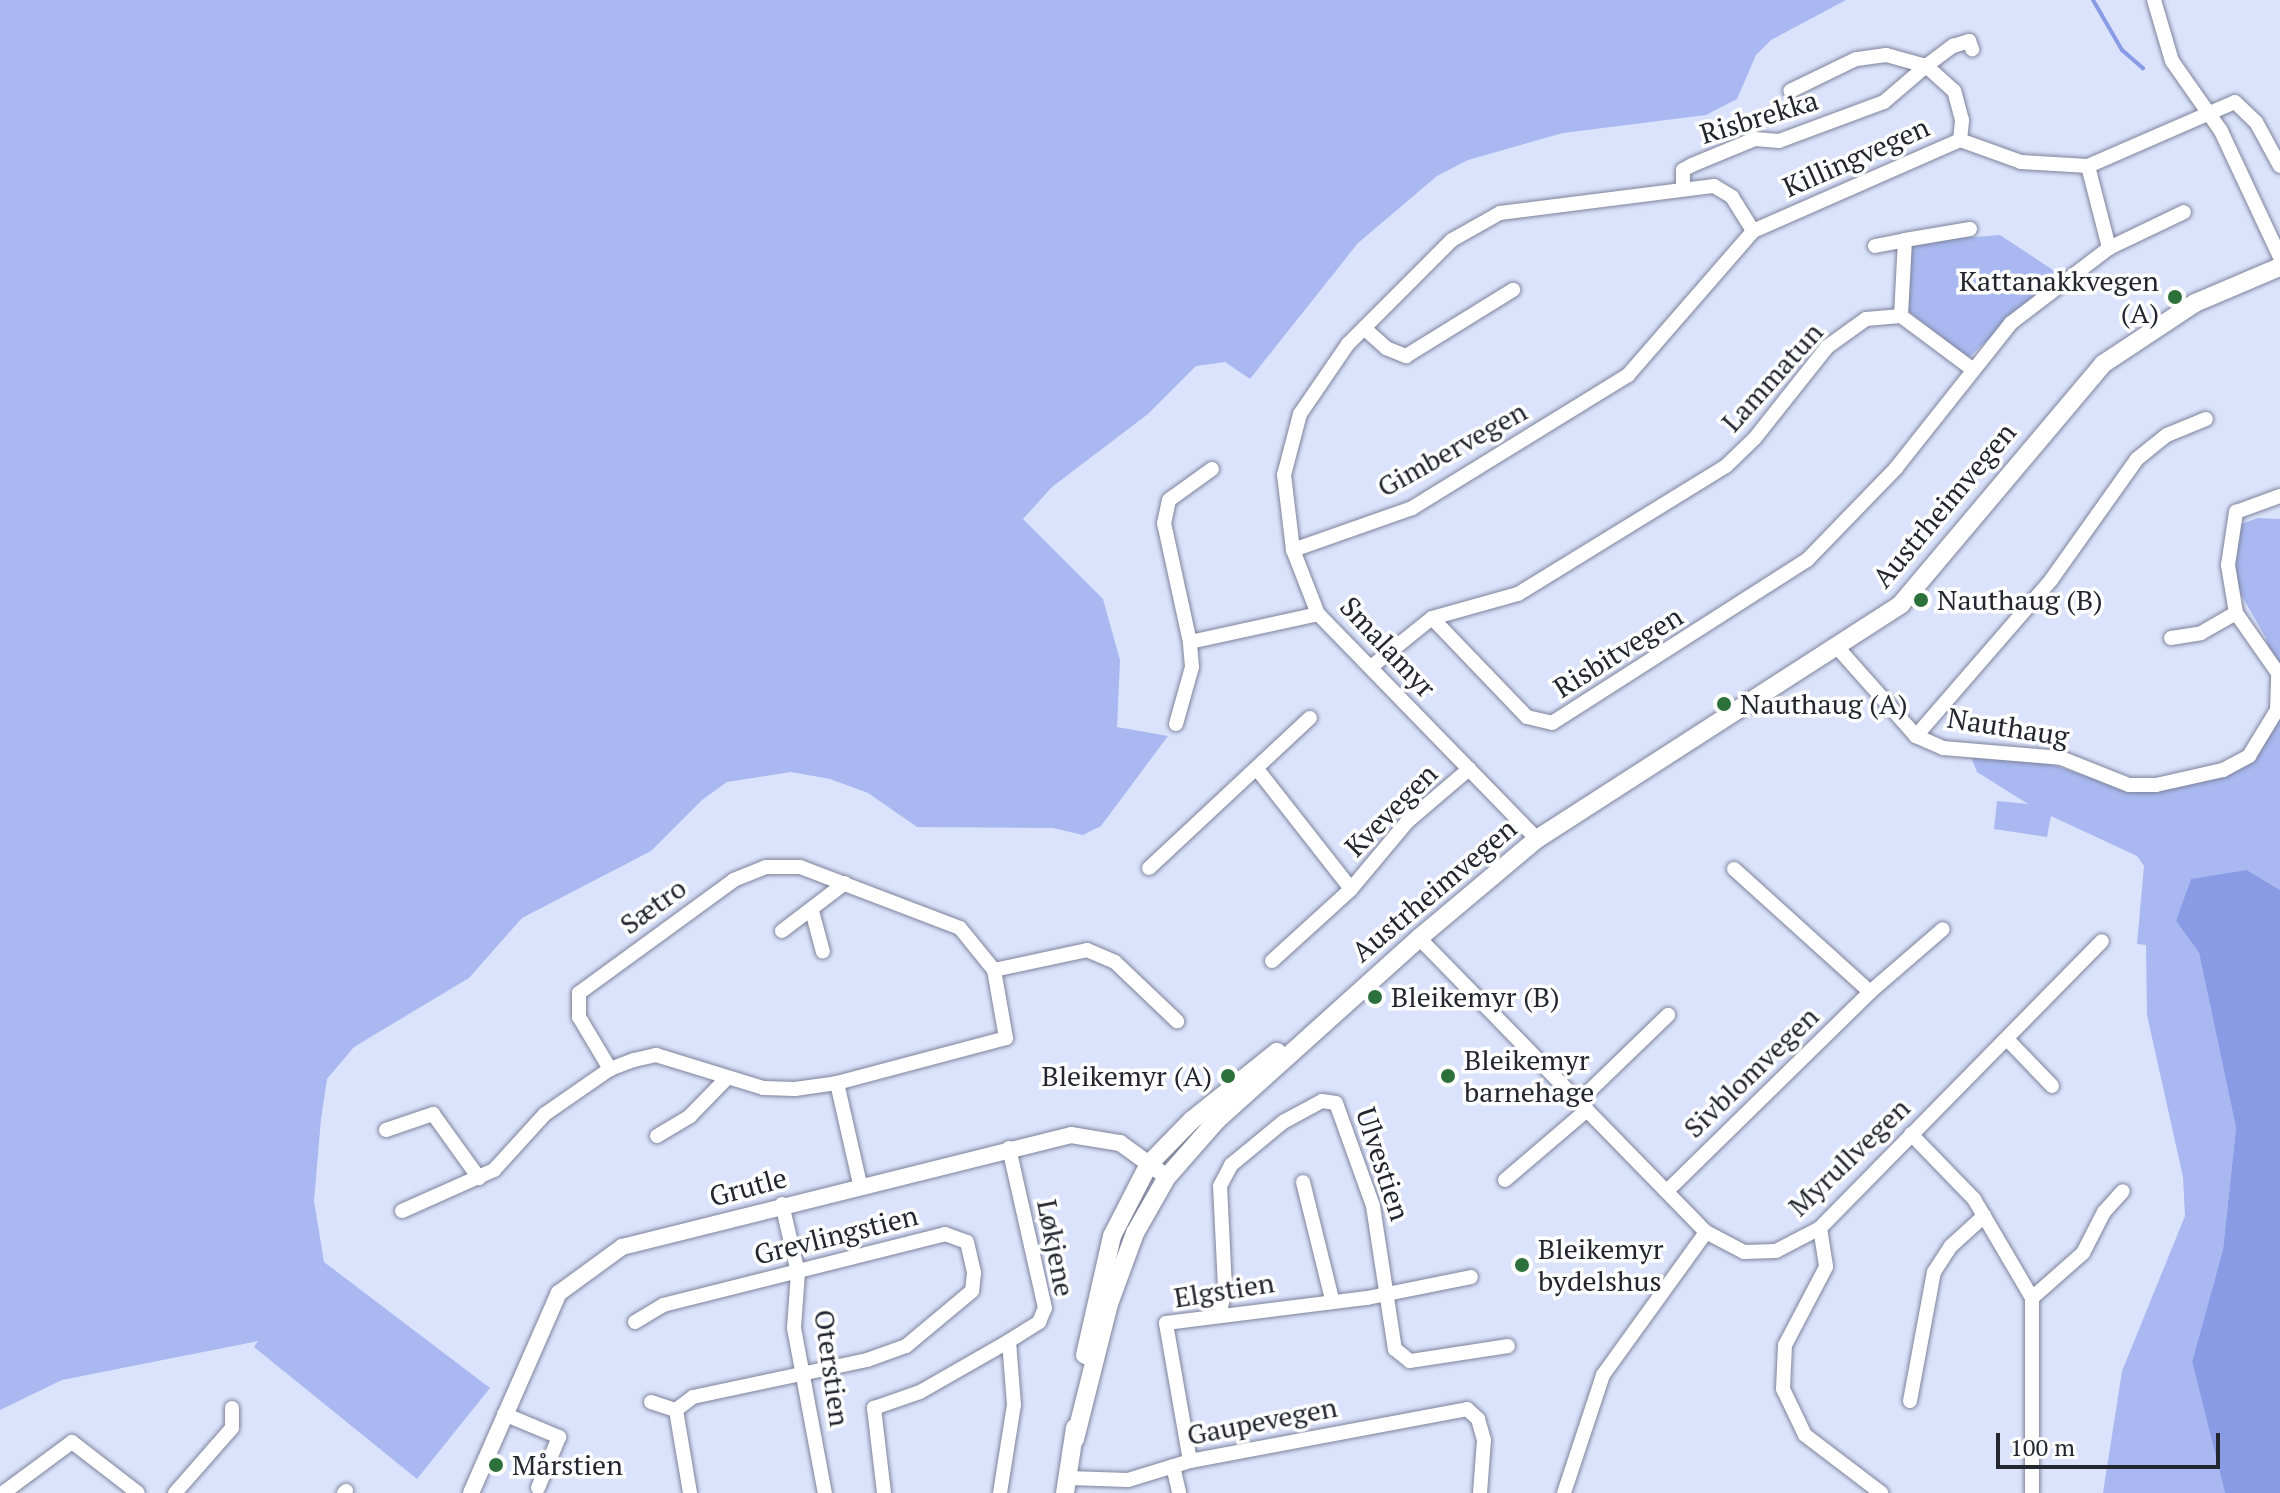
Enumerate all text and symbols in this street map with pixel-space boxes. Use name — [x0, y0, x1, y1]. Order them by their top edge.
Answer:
street label: Risbrekka — [1696, 83, 1822, 151]
street label: Killingvegen — [1778, 110, 1934, 204]
place label: Kattanakkvegen (A) — [1959, 264, 2159, 330]
marker: Kattanakkvegen (A) — [2166, 288, 2184, 306]
street label: Lammatun — [1714, 316, 1830, 438]
street label: Gimbervegen — [1371, 394, 1533, 504]
street label: Austrheimvegen — [1865, 416, 2023, 594]
place label: Nauthaug (B) — [1937, 583, 2103, 617]
street label: Smalamyr — [1333, 590, 1443, 704]
marker: Nauthaug (B) — [1912, 591, 1930, 609]
street label: Risbitvegen — [1547, 599, 1689, 705]
place label: Nauthaug (A) — [1740, 687, 1908, 721]
marker: Nauthaug (A) — [1715, 695, 1733, 713]
street label: Nauthaug — [1945, 701, 2071, 753]
street label: Kvevegen — [1338, 757, 1444, 863]
street label: Austrheimvegen — [1345, 811, 1523, 969]
street label: Sætro — [613, 871, 693, 941]
place label: Bleikemyr (B) — [1391, 980, 1560, 1014]
marker: Bleikemyr (B) — [1366, 988, 1384, 1006]
street label: Sivblomvegen — [1677, 999, 1825, 1145]
place label: Bleikemyr barnehage — [1464, 1043, 1594, 1109]
place label: Bleikemyr (A) — [1041, 1059, 1212, 1093]
marker: Bleikemyr (A) — [1219, 1067, 1237, 1085]
marker: Bleikemyr barnehage — [1439, 1067, 1457, 1085]
street label: Myrullvegen — [1781, 1091, 1917, 1223]
street label: Ulvestien — [1349, 1103, 1417, 1225]
street label: Grutle — [706, 1161, 790, 1213]
street label: Løkjene — [1030, 1197, 1082, 1299]
street label: Grevlingstien — [751, 1198, 921, 1272]
place label: Bleikemyr bydelshus — [1538, 1232, 1663, 1298]
marker: Bleikemyr bydelshus — [1513, 1256, 1531, 1274]
street label: Elgstien — [1171, 1265, 1277, 1315]
street label: Oterstien — [807, 1307, 857, 1429]
street label: Gaupevegen — [1184, 1390, 1340, 1452]
scale bar — [2000, 1417, 2224, 1467]
text: 100 m — [2010, 1431, 2075, 1463]
place label: Mårstien — [512, 1448, 623, 1482]
marker: Mårstien — [487, 1456, 505, 1474]

